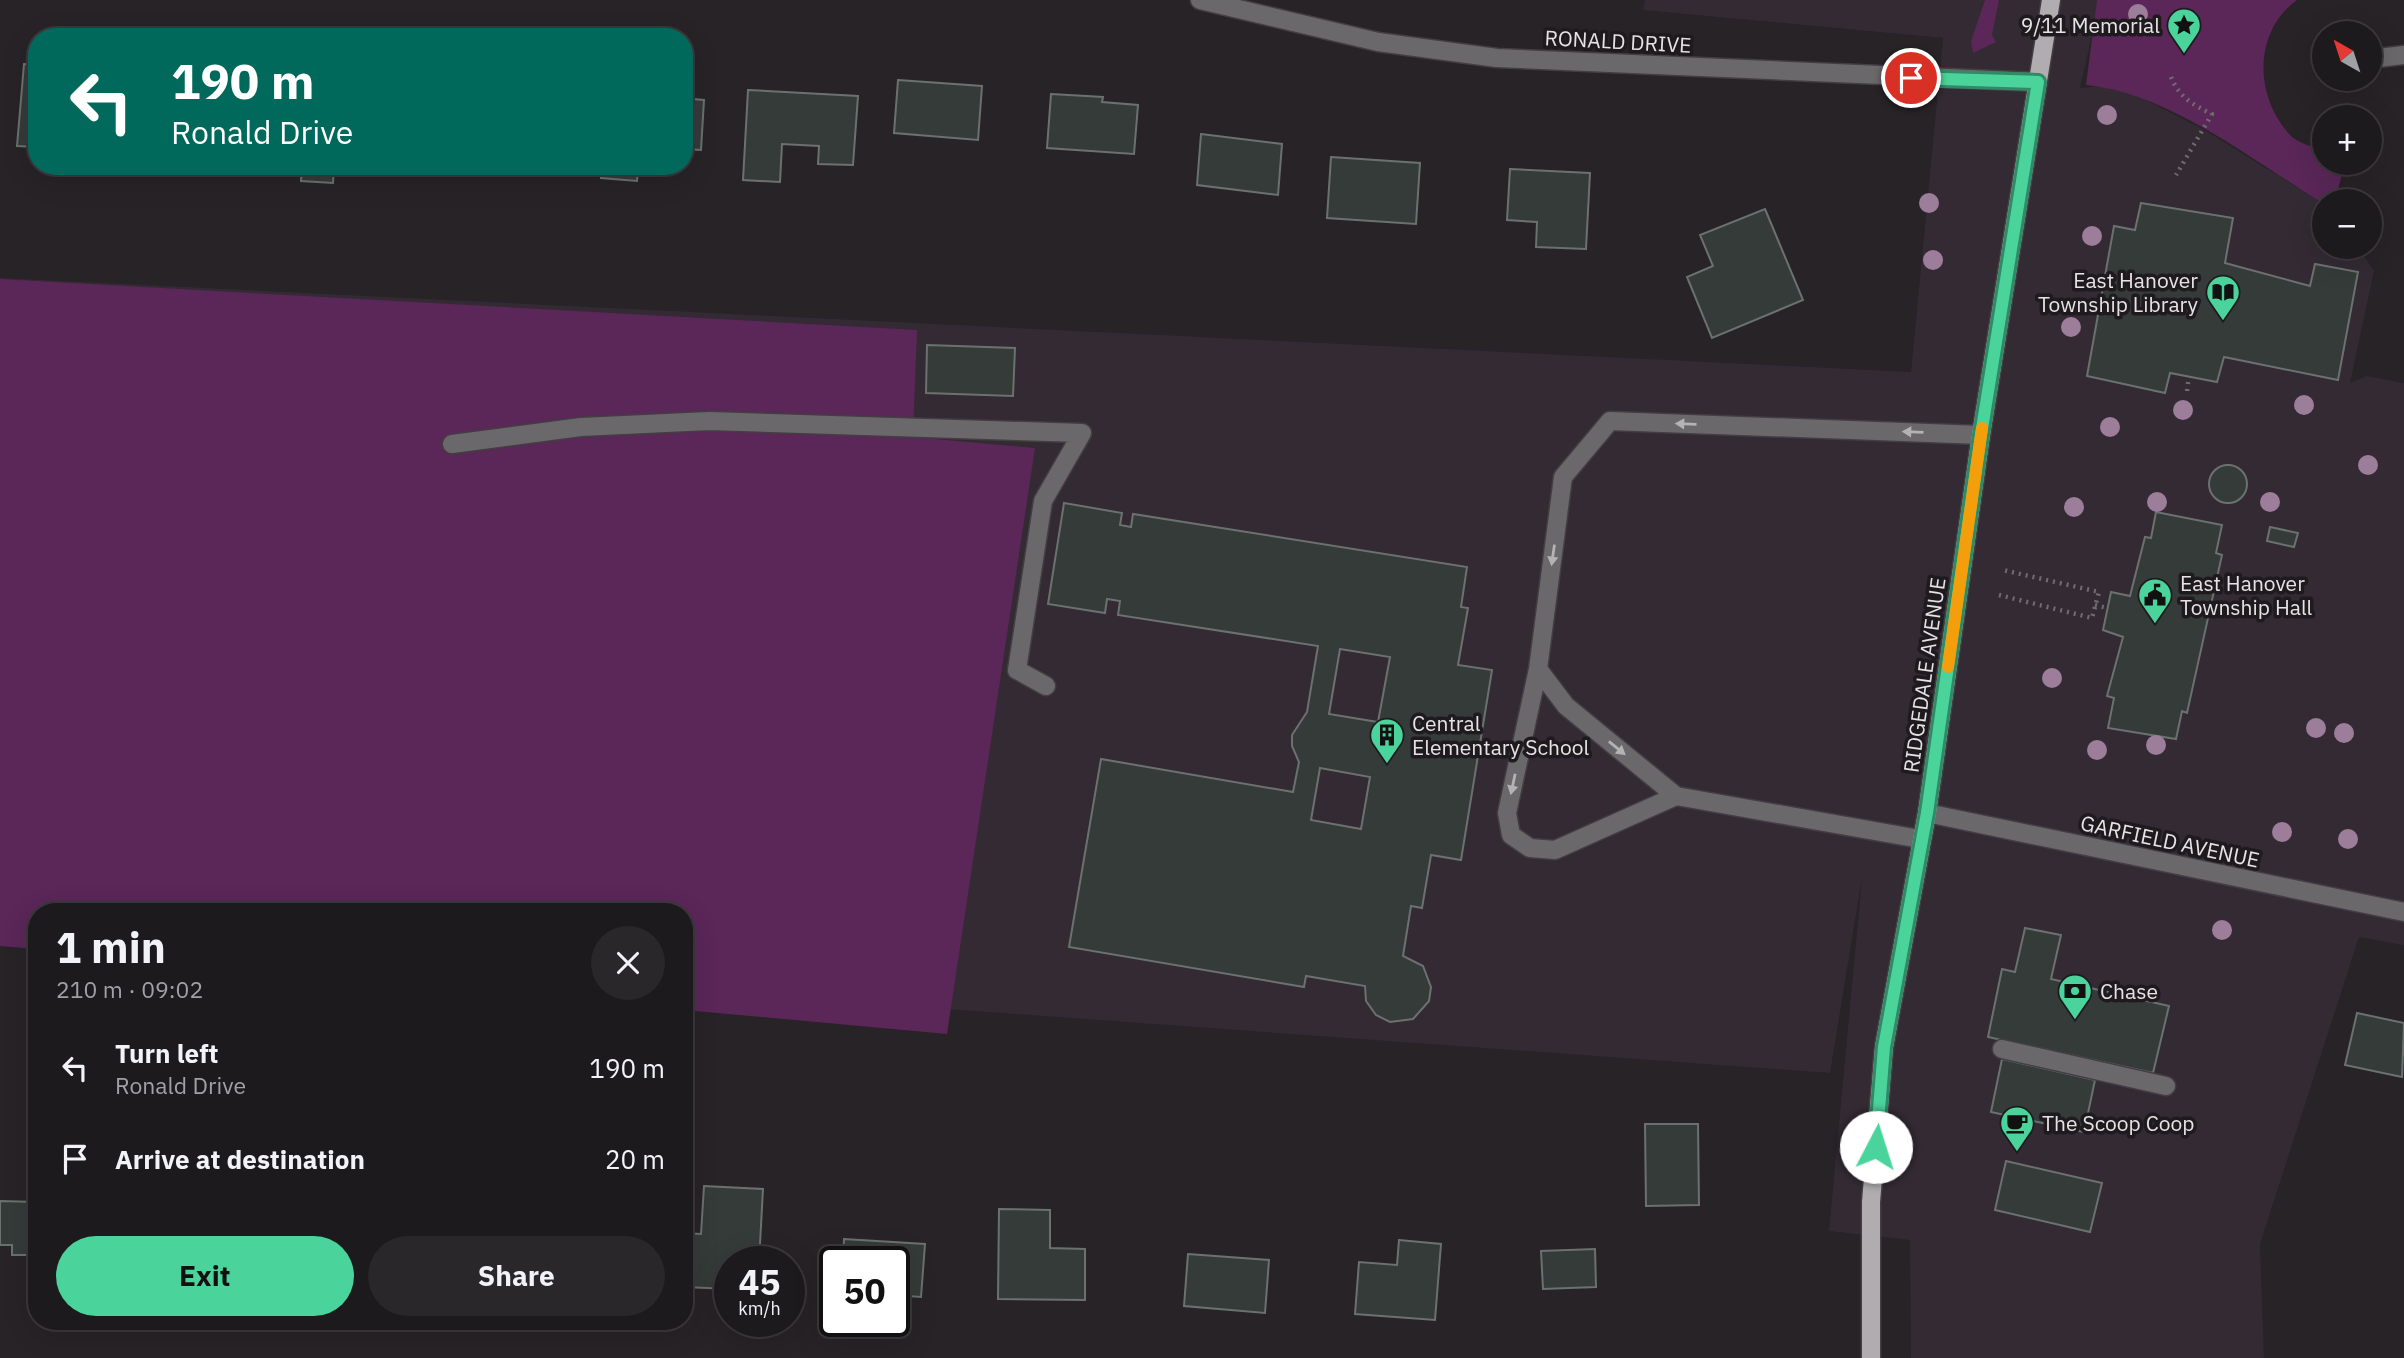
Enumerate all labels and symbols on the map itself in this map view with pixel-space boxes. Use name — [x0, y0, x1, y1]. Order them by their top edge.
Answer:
place icon: 9/11 Memorial — [2165, 6, 2203, 55]
place label: 9/11 Memorial — [2021, 11, 2160, 39]
north arrow — [2312, 21, 2382, 91]
street label: RONALD DRIVE — [1544, 23, 1692, 59]
pin — [1881, 48, 1941, 108]
place label: East Hanover Township Library — [2038, 266, 2199, 318]
library icon: East Hanover Township Library — [2204, 273, 2242, 322]
one-way arrow — [1675, 418, 1697, 429]
one-way arrow — [1902, 427, 1924, 438]
one-way arrow — [1548, 544, 1559, 566]
place label: East Hanover Township Hall — [2180, 569, 2313, 621]
street label: RIDGEDALE AVENUE — [1896, 576, 1952, 774]
public building icon: East Hanover Township Hall — [2136, 576, 2174, 625]
place label: Central Elementary School — [1412, 709, 1589, 761]
building icon: Central Elementary School — [1368, 716, 1406, 765]
one-way arrow — [1608, 740, 1626, 755]
one-way arrow — [1507, 773, 1518, 795]
street label: GARFIELD AVENUE — [2078, 808, 2262, 874]
bank icon: Chase — [2056, 972, 2094, 1021]
place label: Chase — [2100, 977, 2158, 1005]
cafe icon: The Scoop Coop — [1998, 1104, 2036, 1153]
place label: The Scoop Coop — [2042, 1109, 2194, 1137]
position arrow — [1839, 1110, 1913, 1184]
speed limit sign: 50 — [819, 1246, 910, 1337]

